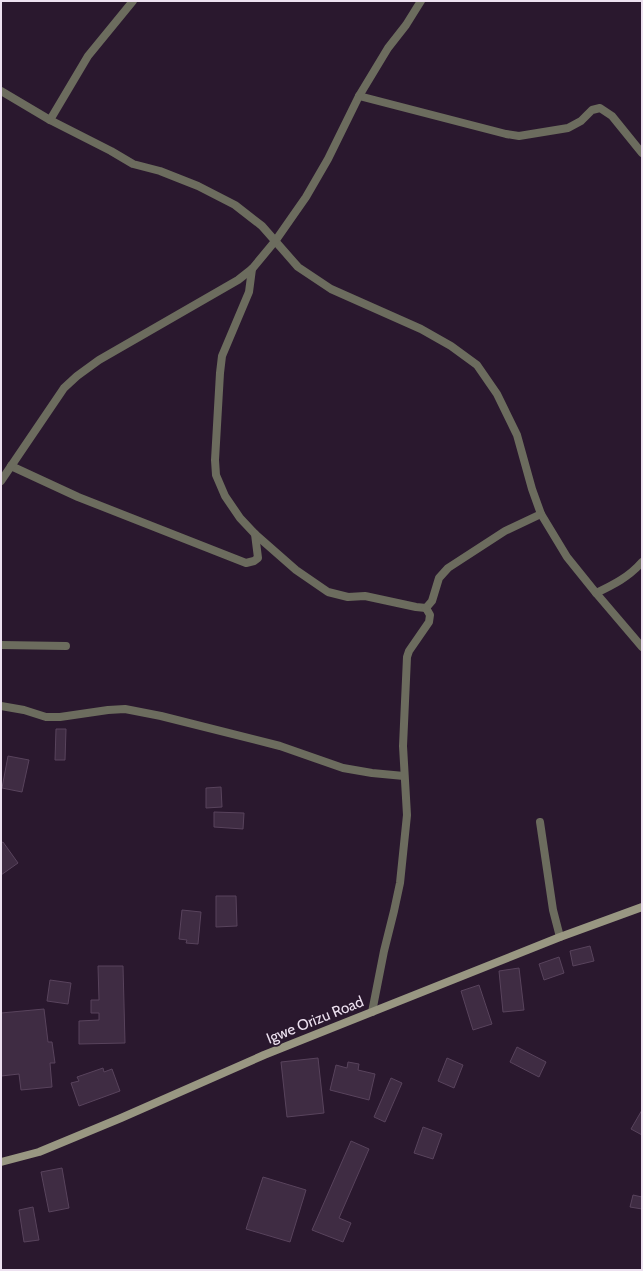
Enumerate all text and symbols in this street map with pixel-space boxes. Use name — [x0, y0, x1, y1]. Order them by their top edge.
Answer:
street label: Igwe Orizu Road — [264, 992, 366, 1048]

